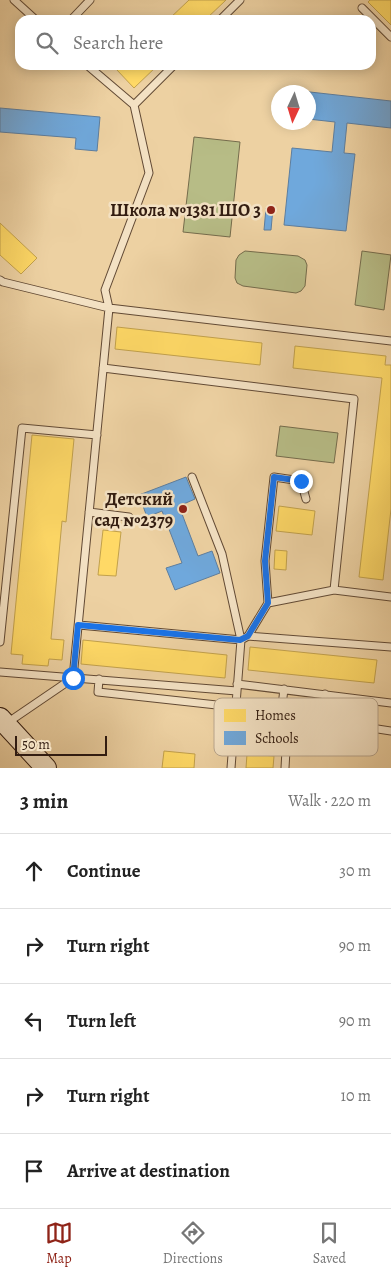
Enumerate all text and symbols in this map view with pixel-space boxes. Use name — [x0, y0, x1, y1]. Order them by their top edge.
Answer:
search box — [15, 15, 376, 70]
icon: search — [33, 29, 61, 57]
text: Search here — [73, 30, 163, 56]
north arrow — [271, 85, 316, 130]
place label: Школа №1381 ШО 3 — [110, 198, 261, 222]
marker: Школа №1381 ШО 3 — [265, 204, 277, 216]
route end — [290, 470, 313, 493]
place label: Детский сад №2379 — [94, 487, 173, 532]
marker: Детский сад №2379 — [177, 503, 189, 515]
route start — [62, 667, 85, 690]
legend — [214, 698, 378, 756]
text: Homes — [255, 706, 296, 725]
text: Schools — [255, 729, 299, 748]
scale bar — [15, 733, 108, 756]
text: 50 m — [22, 735, 50, 754]
text: 3 min — [20, 787, 68, 815]
text: Walk · 220 m — [288, 790, 371, 812]
icon: ahead — [20, 857, 48, 885]
text: Continue — [67, 858, 141, 884]
text: 30 m — [339, 860, 371, 882]
icon: right — [20, 932, 48, 960]
text: Turn right — [67, 933, 149, 959]
text: 90 m — [339, 935, 371, 957]
icon: left — [20, 1007, 48, 1035]
text: Turn left — [67, 1008, 136, 1034]
text: 90 m — [339, 1010, 371, 1032]
icon: right — [20, 1082, 48, 1110]
text: Turn right — [67, 1083, 149, 1109]
text: 10 m — [341, 1085, 371, 1107]
icon: arrive — [20, 1157, 48, 1185]
text: Arrive at destination — [67, 1158, 230, 1184]
tab: Map — [45, 1219, 73, 1268]
tab: Directions — [163, 1219, 223, 1268]
tab: Saved — [313, 1219, 346, 1268]

